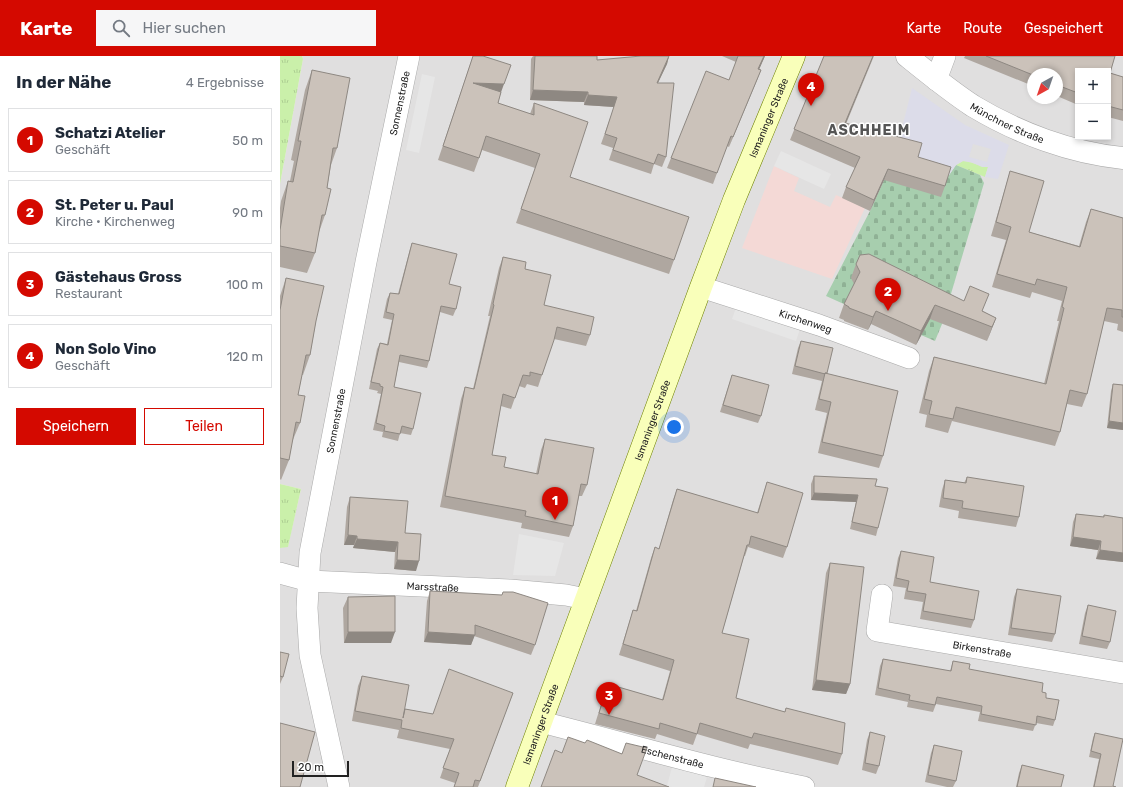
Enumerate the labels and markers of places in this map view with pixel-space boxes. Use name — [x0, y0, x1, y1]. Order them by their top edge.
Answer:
pin: 4 — [798, 73, 824, 106]
pin: 2 — [875, 278, 901, 311]
pin: 1 — [542, 487, 568, 520]
pin: 3 — [596, 682, 622, 715]

